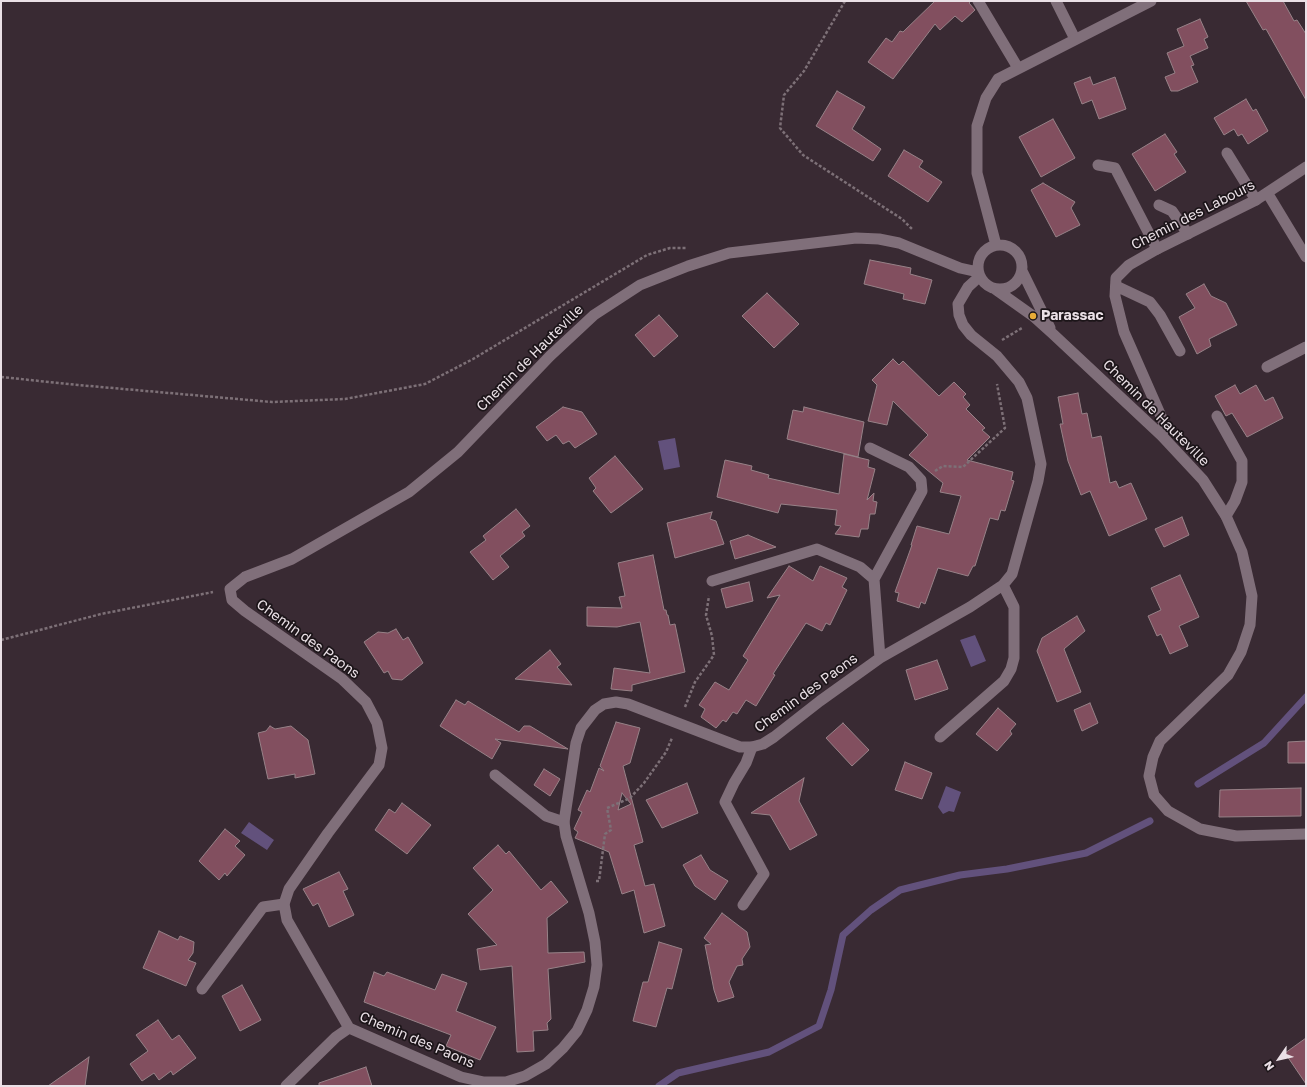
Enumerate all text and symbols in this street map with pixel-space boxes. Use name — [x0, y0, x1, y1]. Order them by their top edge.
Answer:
street label: Chemin des Labours — [1128, 177, 1258, 253]
street label: Chemin de Hauteville — [473, 301, 587, 415]
place label: Parassac — [1041, 308, 1104, 324]
marker: Parassac — [1028, 311, 1038, 321]
street label: Chemin de Hauteville — [1099, 356, 1213, 470]
street label: Chemin des Paons — [253, 596, 363, 682]
street label: Chemin des Paons — [751, 650, 861, 736]
street label: Chemin des Paons — [357, 1008, 477, 1072]
north arrow — [1259, 1039, 1299, 1079]
text: N — [1261, 1059, 1276, 1073]

